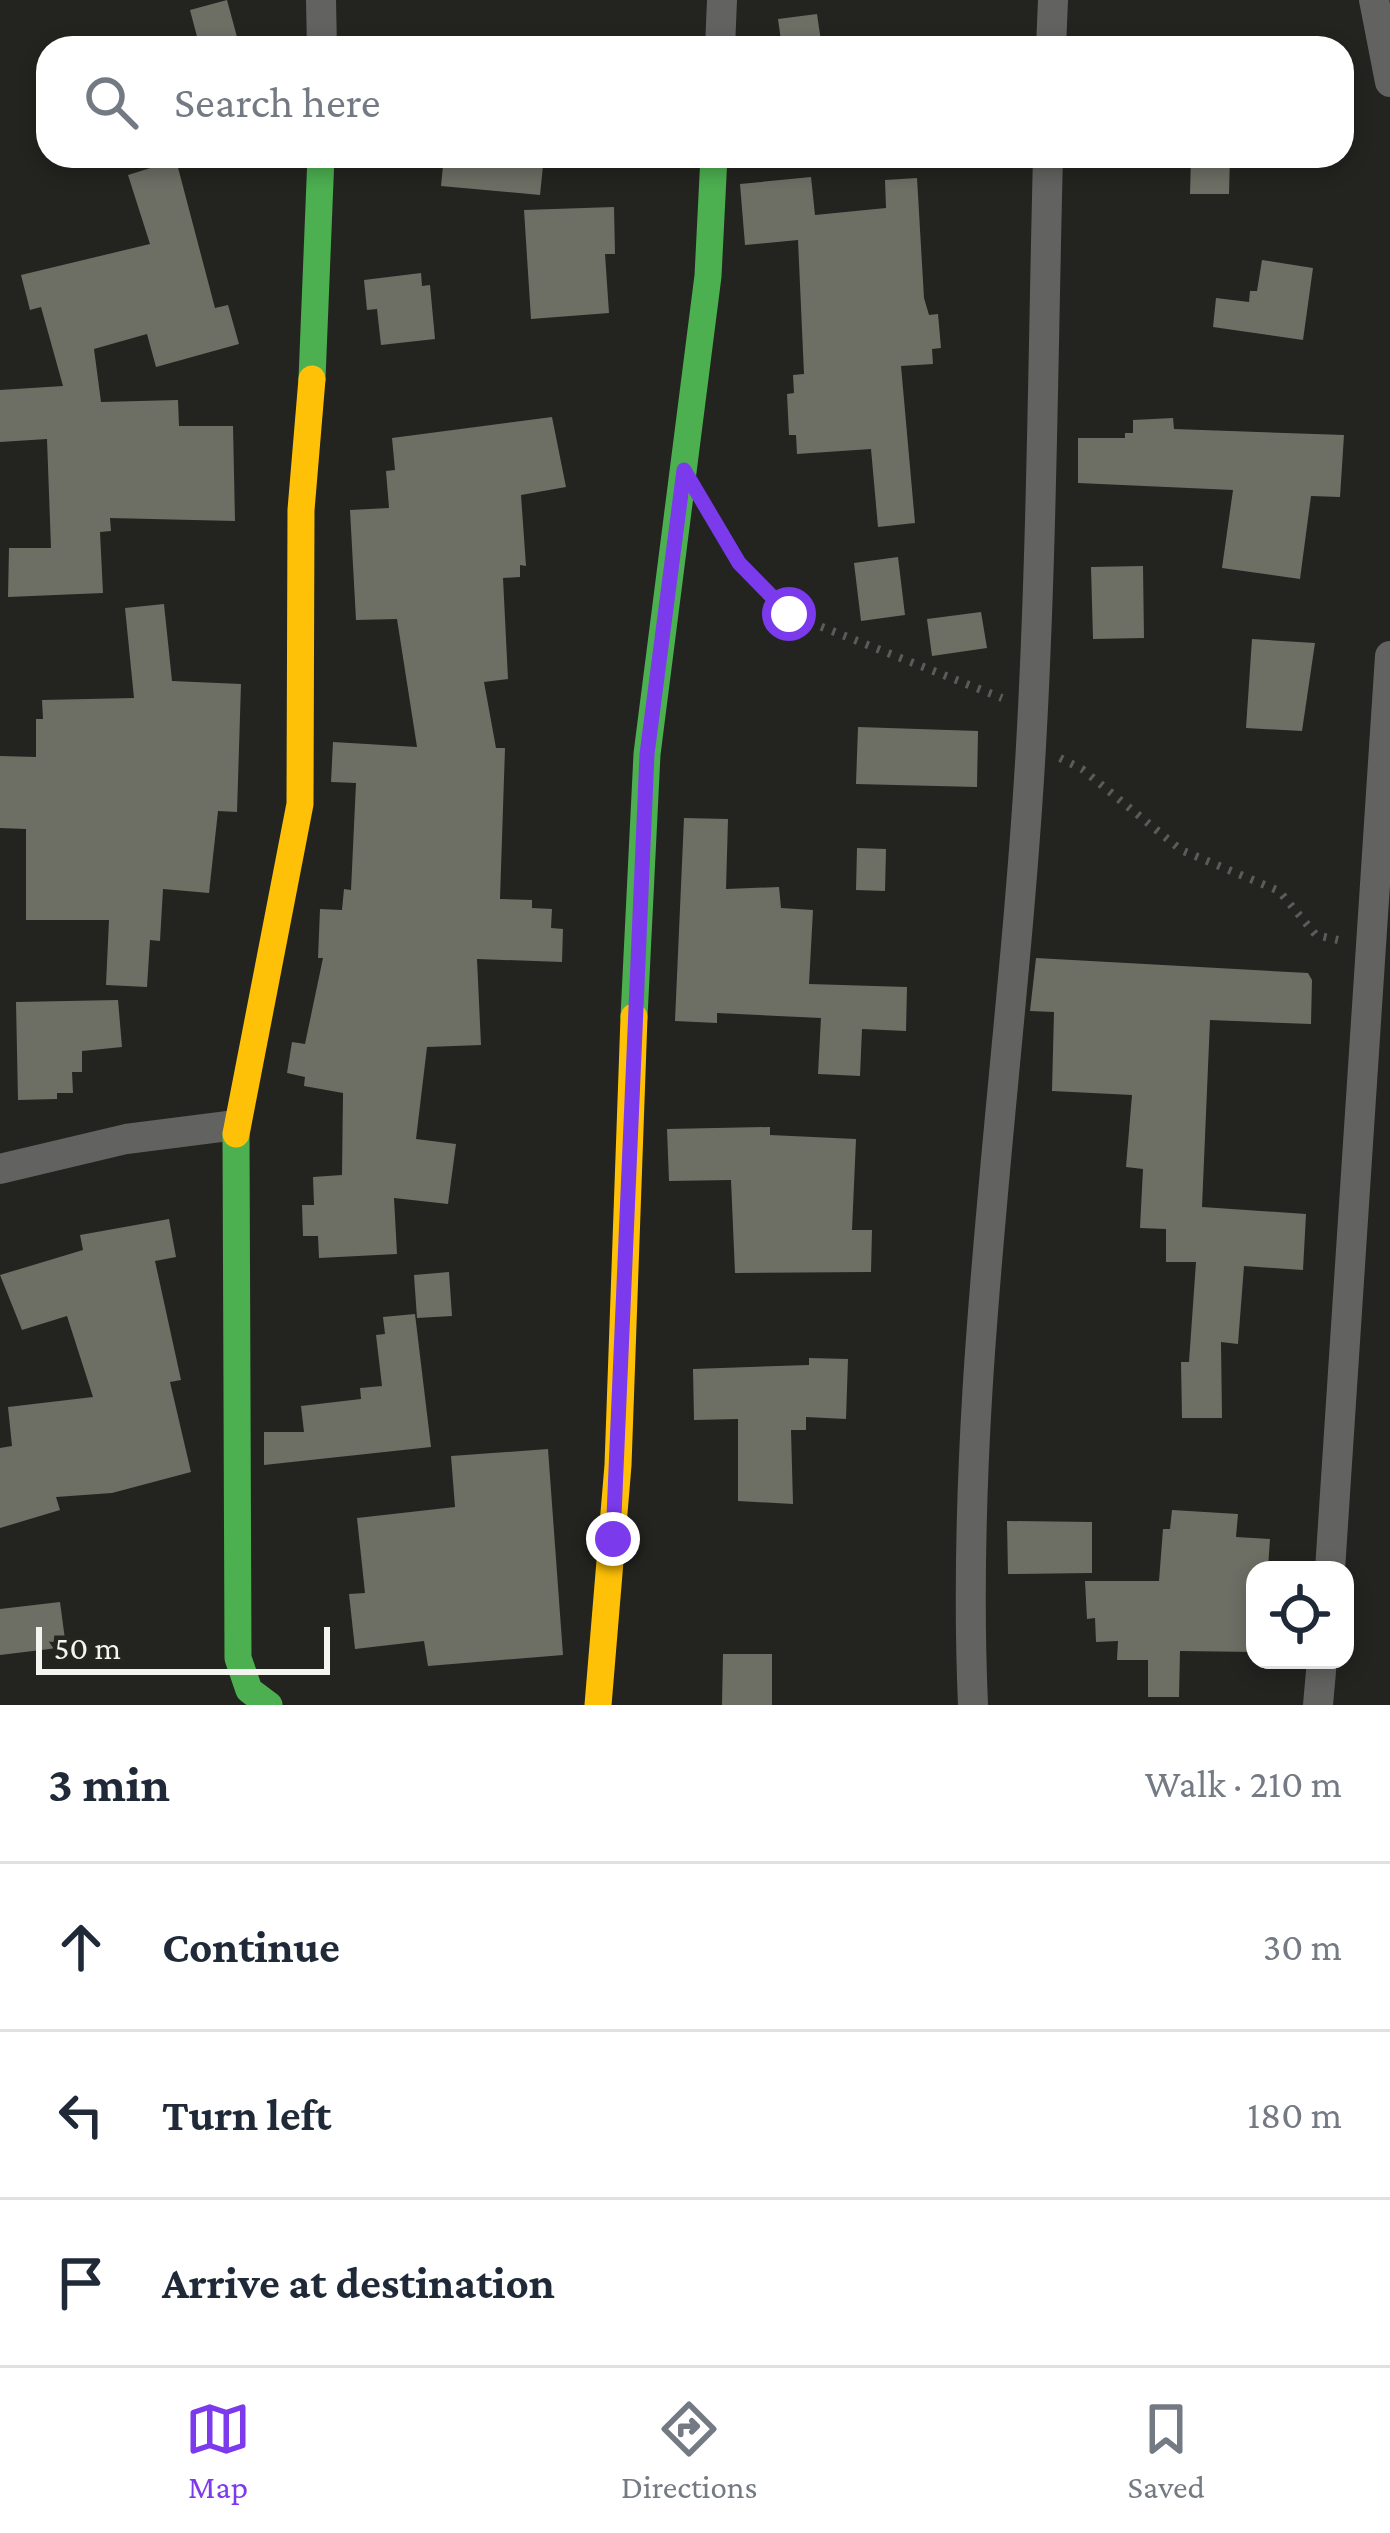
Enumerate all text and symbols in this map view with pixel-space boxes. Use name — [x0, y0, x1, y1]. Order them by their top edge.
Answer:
search box — [36, 36, 1354, 168]
icon: search — [78, 69, 144, 135]
text: Search here — [174, 77, 381, 127]
route start — [762, 587, 816, 641]
route end — [586, 1512, 640, 1566]
map controls — [1246, 1561, 1354, 1669]
button: locate — [1246, 1561, 1354, 1669]
scale bar — [36, 1621, 330, 1674]
text: 50 m — [54, 1629, 121, 1666]
text: 3 min — [48, 1755, 170, 1812]
text: Walk · 210 m — [1145, 1762, 1342, 1805]
icon: ahead — [48, 1914, 114, 1980]
text: Continue — [162, 1922, 340, 1972]
text: 30 m — [1263, 1925, 1342, 1968]
icon: left — [48, 2082, 114, 2148]
text: Turn left — [162, 2090, 331, 2140]
text: 180 m — [1247, 2093, 1342, 2136]
icon: arrive — [48, 2250, 114, 2316]
text: Arrive at destination — [162, 2258, 555, 2308]
tab: Map — [185, 2396, 251, 2505]
tab: Directions — [621, 2396, 758, 2505]
tab: Saved — [1128, 2396, 1205, 2505]

